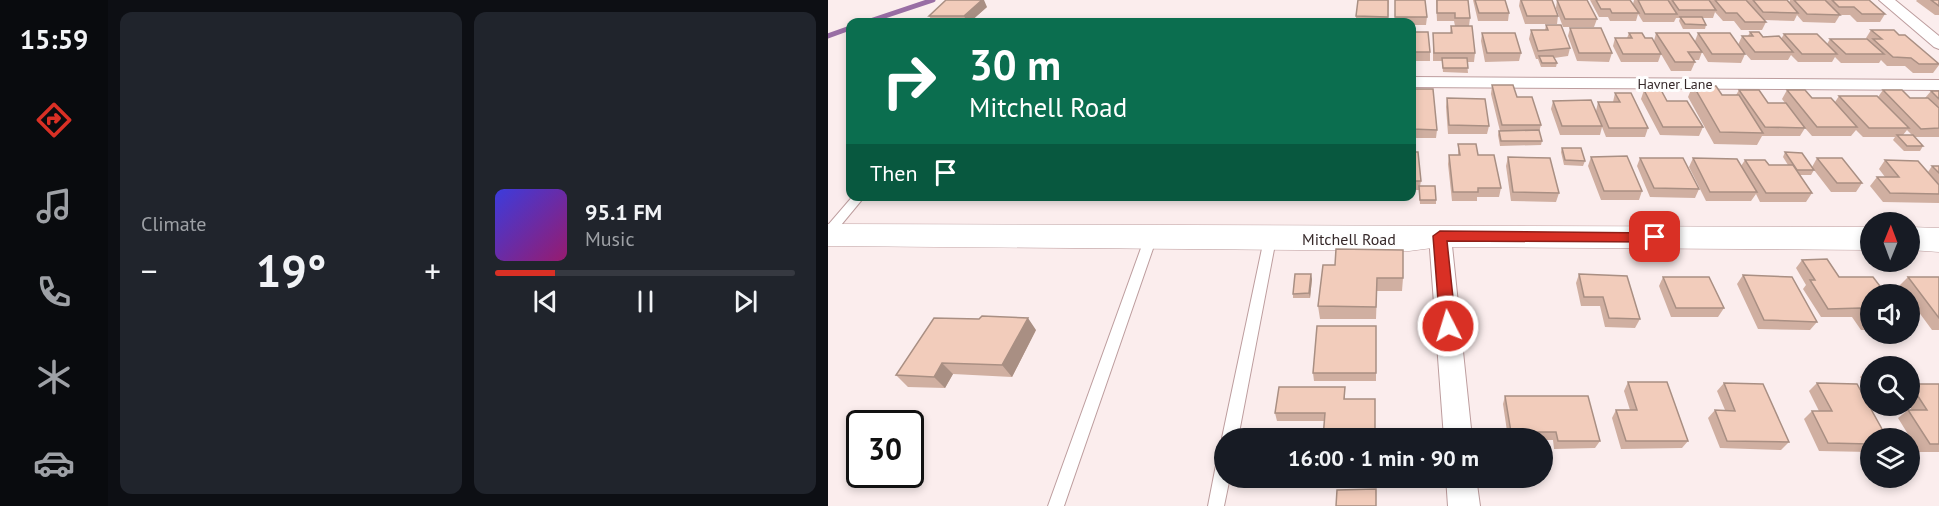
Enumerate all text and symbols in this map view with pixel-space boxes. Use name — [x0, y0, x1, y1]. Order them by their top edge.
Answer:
text: 15:59 — [20, 22, 88, 56]
text: 30 m — [969, 37, 1061, 92]
icon: right — [870, 42, 948, 120]
street label: Havner Lane — [1637, 75, 1713, 93]
text: Mitchell Road — [969, 90, 1127, 124]
icon: directions — [33, 99, 75, 141]
icon: arrive — [929, 156, 962, 189]
text: Then — [870, 159, 917, 187]
icon: music — [33, 185, 75, 227]
text: 95.1 FM — [585, 198, 662, 226]
text: Climate — [141, 211, 207, 237]
pin — [1629, 211, 1680, 262]
north arrow — [1860, 212, 1920, 272]
map controls — [1860, 212, 1920, 488]
icon: arrive — [1638, 220, 1671, 253]
text: Music — [585, 226, 634, 252]
street label: Mitchell Road — [1302, 229, 1396, 249]
text: 19° — [256, 241, 326, 299]
text: − — [141, 249, 158, 292]
text: + — [424, 249, 441, 292]
icon: phone — [33, 271, 75, 313]
button: sound — [1860, 284, 1920, 344]
icon: previous — [529, 285, 562, 318]
icon: pause — [629, 285, 662, 318]
icon: next — [729, 285, 762, 318]
position arrow — [1416, 294, 1480, 358]
icon: climate — [33, 356, 75, 398]
button: search — [1860, 356, 1920, 416]
speed limit sign: 30 — [846, 410, 924, 488]
button: layers — [1860, 428, 1920, 488]
icon: car — [33, 442, 75, 484]
text: 16:00 · 1 min · 90 m — [1288, 444, 1479, 472]

